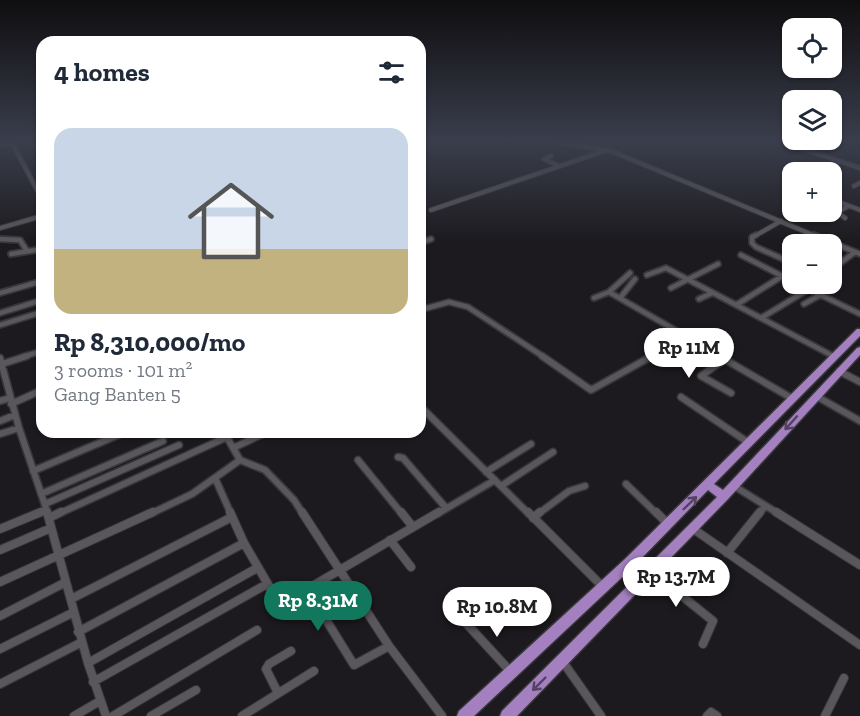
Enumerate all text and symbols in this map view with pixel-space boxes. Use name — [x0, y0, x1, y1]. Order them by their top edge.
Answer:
map controls — [782, 18, 842, 294]
button: locate — [782, 18, 842, 78]
text: 4 homes — [54, 56, 150, 88]
icon: filters — [375, 56, 408, 89]
button: layers — [782, 90, 842, 150]
button: + — [782, 162, 842, 222]
icon: home — [177, 167, 285, 275]
button: − — [782, 234, 842, 294]
text: Rp 8,310,000/mo — [54, 326, 245, 358]
pin: Rp 11M — [640, 328, 738, 379]
text: Rp 11M — [658, 335, 720, 359]
text: 3 rooms · 101 m² — [54, 358, 192, 382]
text: Gang Banten 5 — [54, 382, 181, 406]
one-way arrow — [784, 416, 798, 431]
one-way arrow — [682, 496, 697, 510]
pin: Rp 13.7M — [614, 557, 738, 608]
text: Rp 13.7M — [637, 564, 715, 588]
pin: Rp 8.31M — [256, 581, 380, 632]
pin: Rp 10.8M — [435, 587, 559, 638]
text: Rp 8.31M — [278, 588, 358, 612]
text: Rp 10.8M — [457, 594, 537, 618]
one-way arrow — [531, 677, 546, 692]

